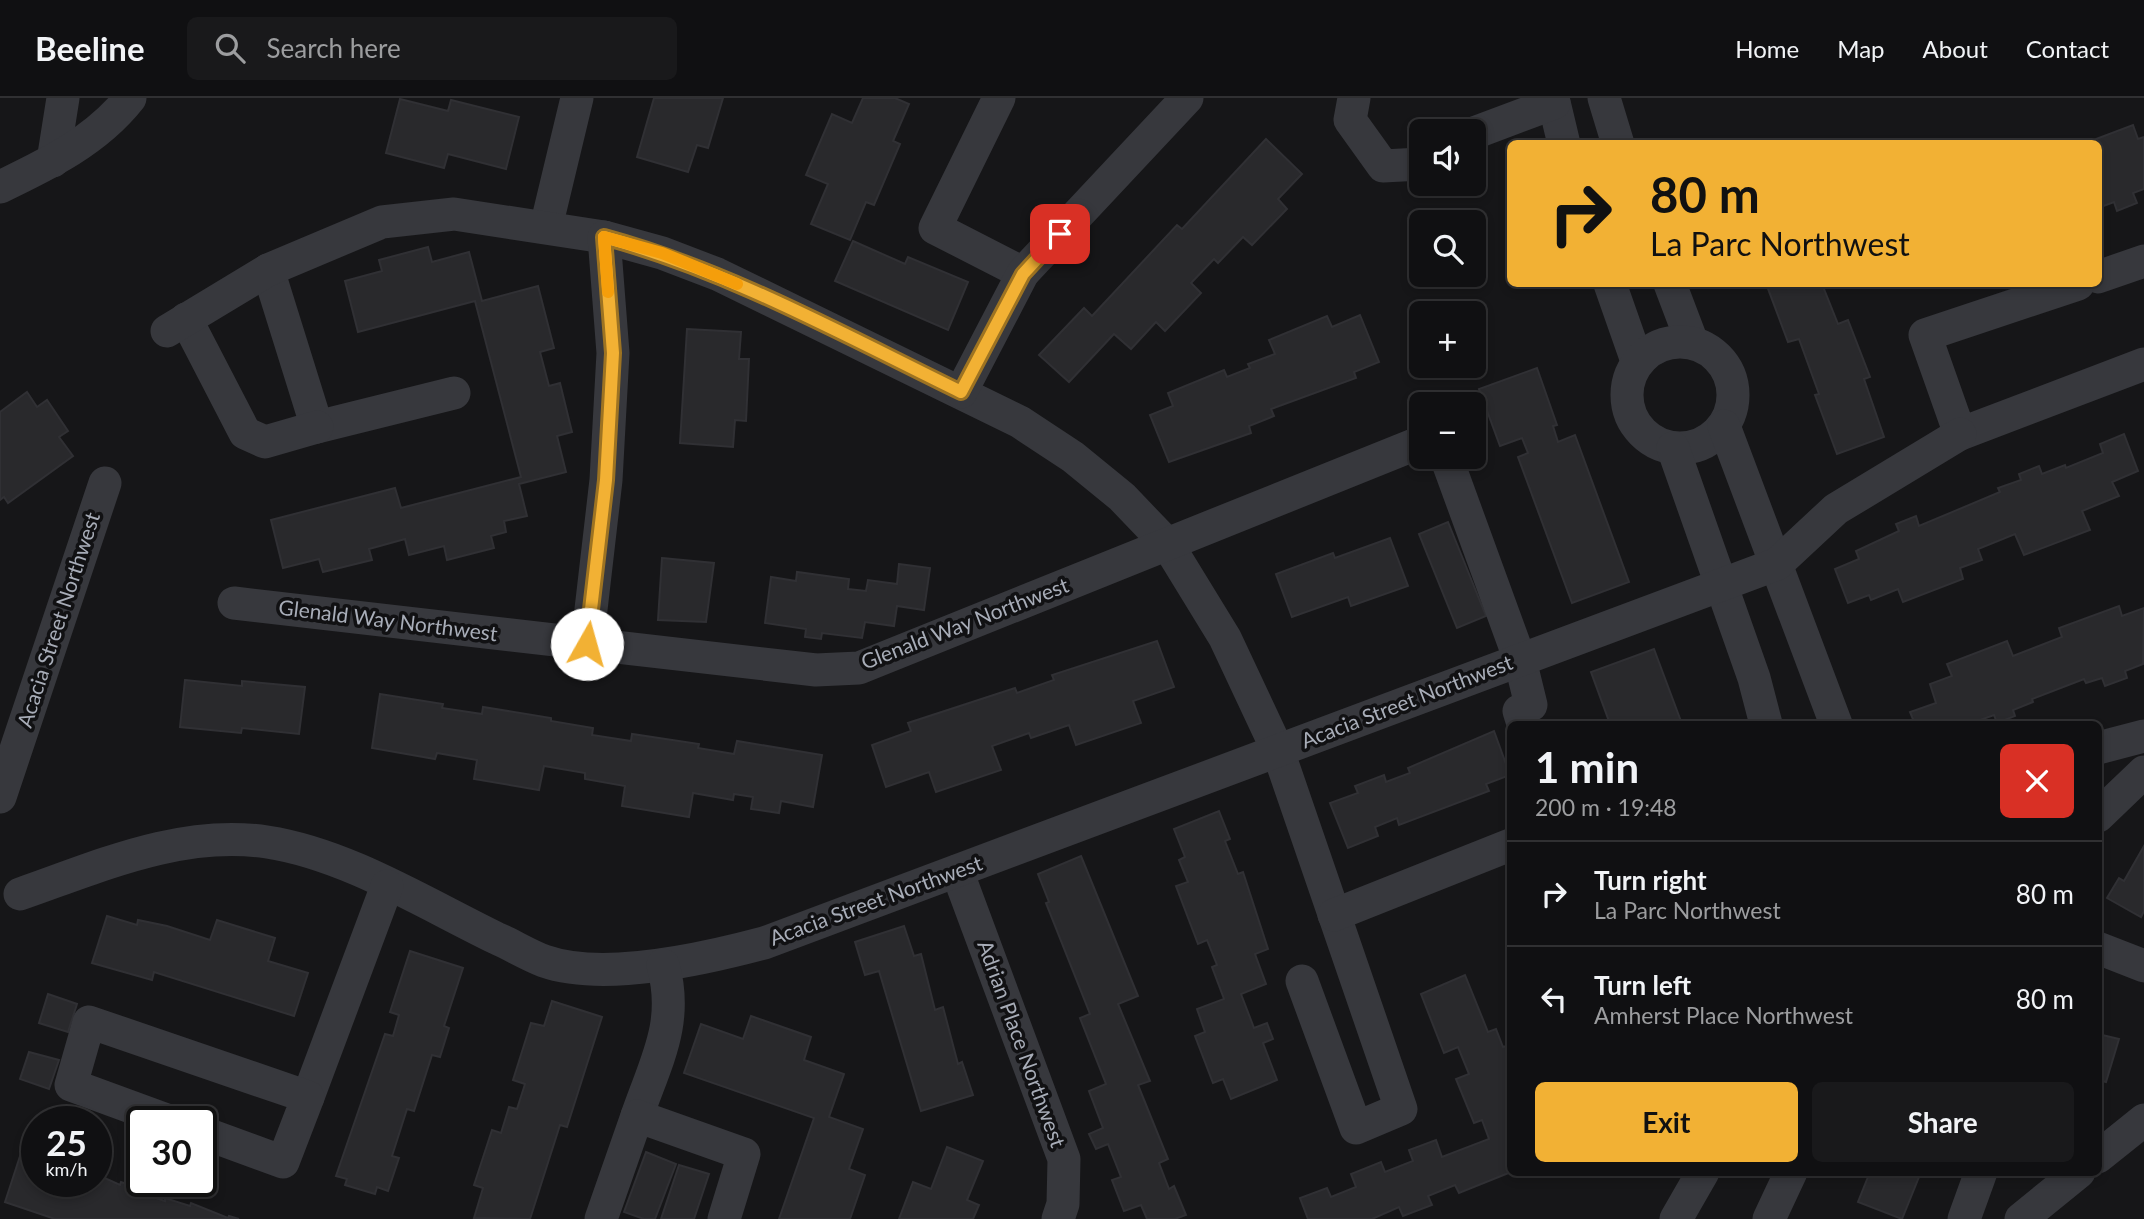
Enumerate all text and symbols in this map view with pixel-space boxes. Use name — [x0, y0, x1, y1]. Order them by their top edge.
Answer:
search box — [187, 17, 677, 80]
text: Beeline — [35, 28, 145, 68]
icon: search — [211, 29, 249, 67]
text: Search here — [267, 32, 401, 64]
text: Home — [1735, 34, 1799, 63]
text: Map — [1837, 34, 1885, 63]
text: About — [1923, 34, 1988, 63]
text: Contact — [2026, 34, 2109, 63]
map controls — [1409, 119, 1486, 469]
button: sound — [1409, 119, 1486, 196]
text: 80 m — [1650, 165, 1760, 223]
icon: right — [1535, 168, 1626, 259]
pin — [1030, 204, 1090, 264]
button: search — [1409, 210, 1486, 287]
icon: arrive — [1041, 215, 1079, 253]
text: La Parc Northwest — [1650, 224, 1910, 263]
button: + — [1409, 301, 1486, 378]
button: − — [1409, 392, 1486, 469]
street label: Acacia Street Northwest — [11, 508, 104, 730]
street label: Glenald Way Northwest — [857, 571, 1072, 674]
street label: Glenald Way Northwest — [277, 594, 499, 645]
position arrow — [550, 607, 624, 681]
street label: Acacia Street Northwest — [1297, 649, 1516, 752]
text: 1 min — [1535, 742, 1639, 792]
button: close — [2000, 744, 2074, 818]
text: 200 m · 19:48 — [1535, 793, 1677, 821]
street label: Acacia Street Northwest — [766, 849, 986, 950]
text: Turn right — [1594, 864, 1707, 896]
icon: right — [1535, 875, 1573, 913]
text: 80 m — [2016, 878, 2074, 910]
text: La Parc Northwest — [1594, 896, 1781, 924]
street label: Adrian Place Northwest — [973, 936, 1072, 1151]
text: Turn left — [1594, 969, 1691, 1001]
icon: left — [1535, 980, 1573, 1018]
text: 80 m — [2016, 983, 2074, 1015]
text: Amherst Place Northwest — [1594, 1001, 1853, 1029]
button: Exit — [1535, 1082, 1798, 1162]
button: Share — [1812, 1082, 2074, 1162]
speed limit sign: 30 — [126, 1106, 217, 1197]
text: 25 — [46, 1121, 87, 1163]
text: km/h — [45, 1158, 88, 1180]

